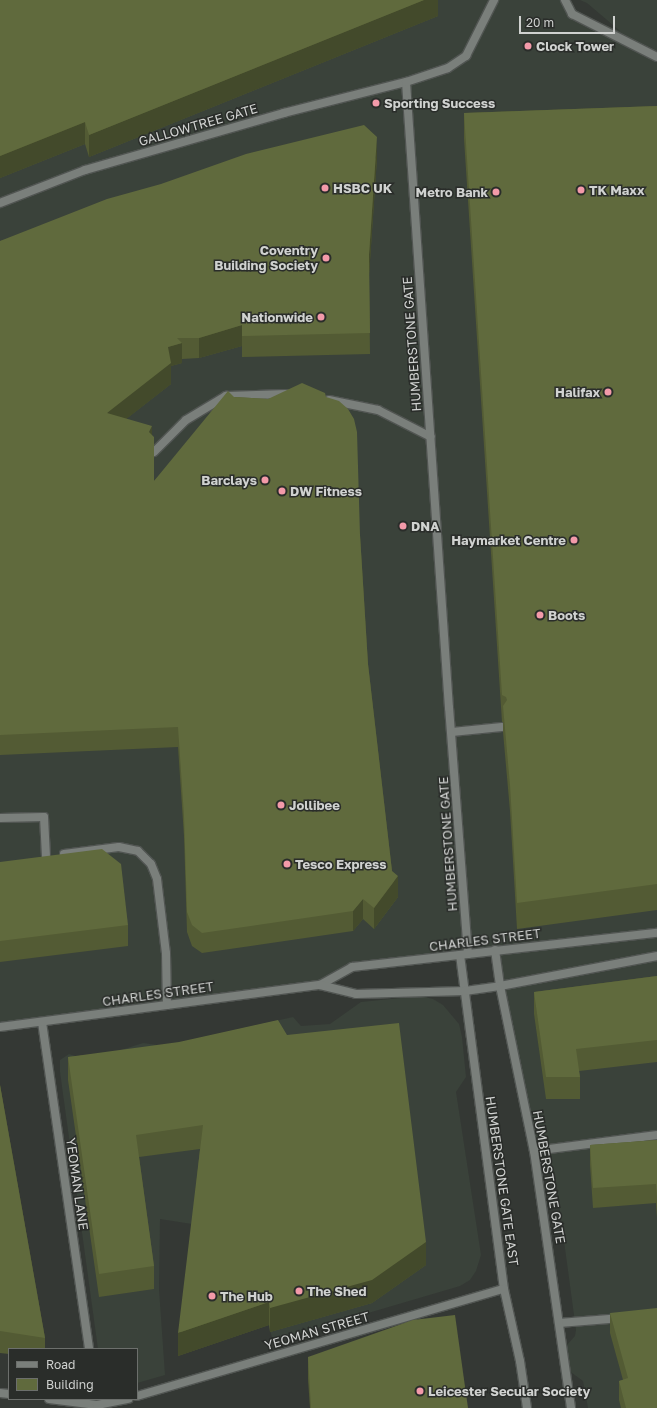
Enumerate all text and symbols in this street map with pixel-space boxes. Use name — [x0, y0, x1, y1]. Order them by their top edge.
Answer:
scale bar — [521, 8, 617, 34]
text: 20 m — [526, 15, 554, 30]
place label: Clock Tower — [536, 38, 614, 54]
marker: Clock Tower — [523, 41, 533, 51]
place label: Sporting Success — [384, 95, 495, 111]
marker: Sporting Success — [371, 98, 381, 108]
street label: GALLOWTREE GATE — [137, 101, 259, 149]
place label: HSBC UK — [333, 180, 392, 196]
place label: TK Maxx — [589, 182, 644, 198]
marker: HSBC UK — [320, 183, 330, 193]
place label: Metro Bank — [416, 184, 488, 200]
marker: TK Maxx — [576, 185, 586, 195]
marker: Metro Bank — [491, 187, 501, 197]
place label: Coventry Building Society — [214, 243, 318, 274]
marker: Coventry Building Society — [321, 253, 331, 263]
street label: HUMBERSTONE GATE — [400, 276, 424, 412]
place label: Nationwide — [241, 309, 313, 325]
marker: Nationwide — [316, 312, 326, 322]
place label: Halifax — [555, 384, 600, 400]
marker: Halifax — [603, 387, 613, 397]
place label: Barclays — [201, 472, 257, 488]
marker: Barclays — [260, 475, 270, 485]
place label: DW Fitness — [290, 483, 362, 499]
marker: DW Fitness — [277, 486, 287, 496]
place label: DNA — [411, 518, 439, 534]
marker: DNA — [398, 521, 408, 531]
place label: Haymarket Centre — [451, 532, 566, 548]
marker: Haymarket Centre — [569, 535, 579, 545]
place label: Boots — [548, 607, 585, 623]
marker: Boots — [535, 610, 545, 620]
street label: HUMBERSTONE GATE — [436, 776, 460, 912]
place label: Jollibee — [289, 797, 340, 813]
marker: Jollibee — [276, 800, 286, 810]
place label: Tesco Express — [295, 856, 387, 872]
marker: Tesco Express — [282, 859, 292, 869]
street label: CHARLES STREET — [428, 925, 542, 955]
street label: CHARLES STREET — [101, 978, 215, 1010]
street label: HUMBERSTONE GATE EAST — [482, 1095, 522, 1267]
street label: HUMBERSTONE GATE — [530, 1109, 568, 1245]
street label: YEOMAN LANE — [63, 1137, 91, 1231]
place label: The Shed — [307, 1283, 366, 1299]
marker: The Shed — [294, 1286, 304, 1296]
place label: The Hub — [220, 1288, 273, 1304]
marker: The Hub — [207, 1291, 217, 1301]
street label: YEOMAN STREET — [263, 1309, 371, 1353]
legend — [8, 1348, 138, 1400]
text: Road — [46, 1357, 75, 1372]
text: Building — [46, 1377, 94, 1392]
place label: Leicester Secular Society — [428, 1383, 590, 1399]
marker: Leicester Secular Society — [415, 1386, 425, 1396]

